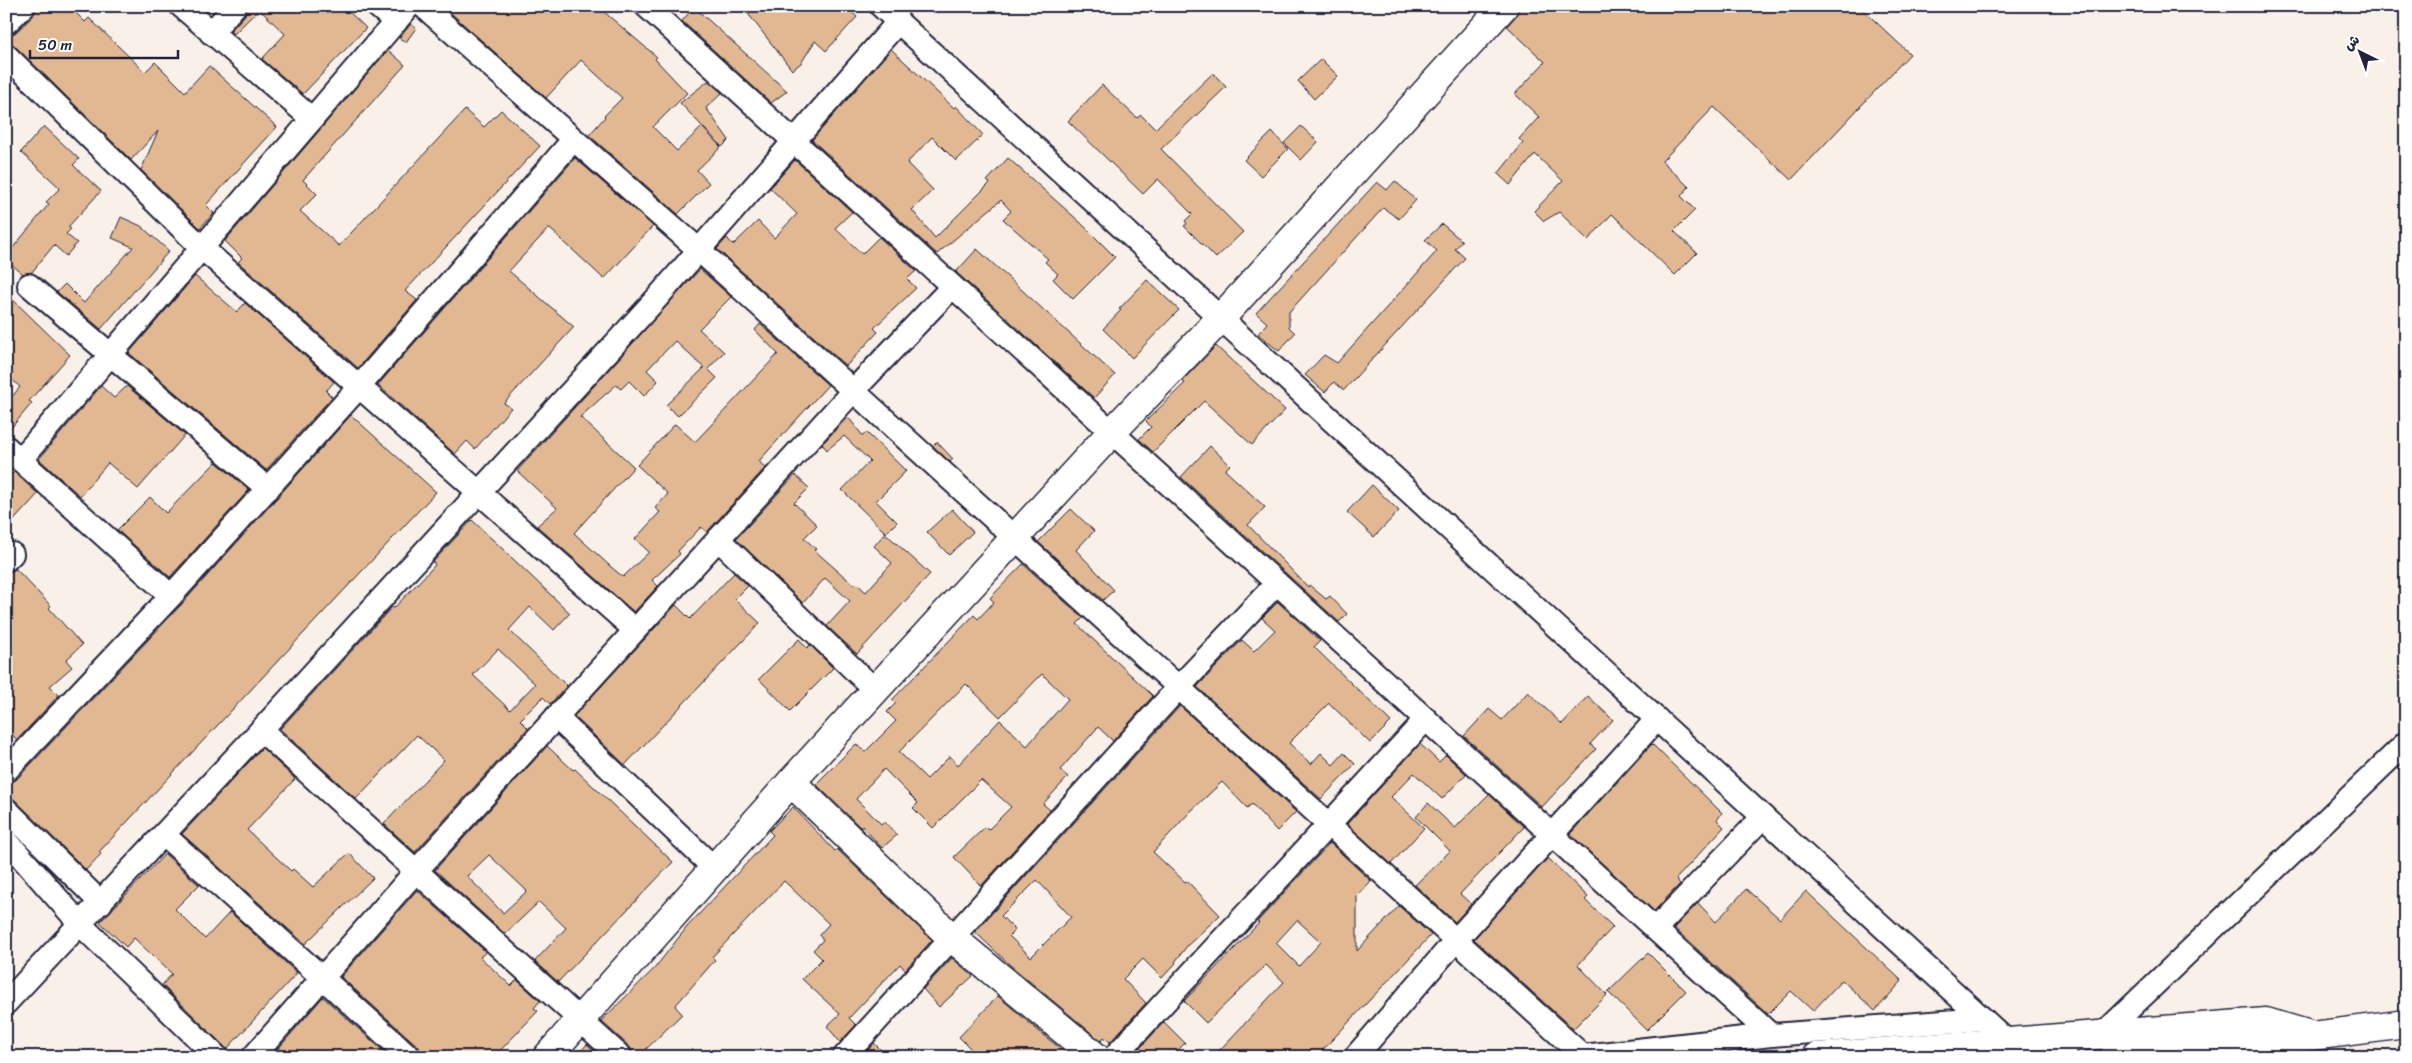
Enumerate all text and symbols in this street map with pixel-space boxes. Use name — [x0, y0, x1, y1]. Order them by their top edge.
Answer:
scale bar — [30, 28, 178, 60]
north arrow — [2334, 28, 2384, 78]
text: ش — [2338, 28, 2366, 57]
text: 50 m — [38, 32, 73, 58]

